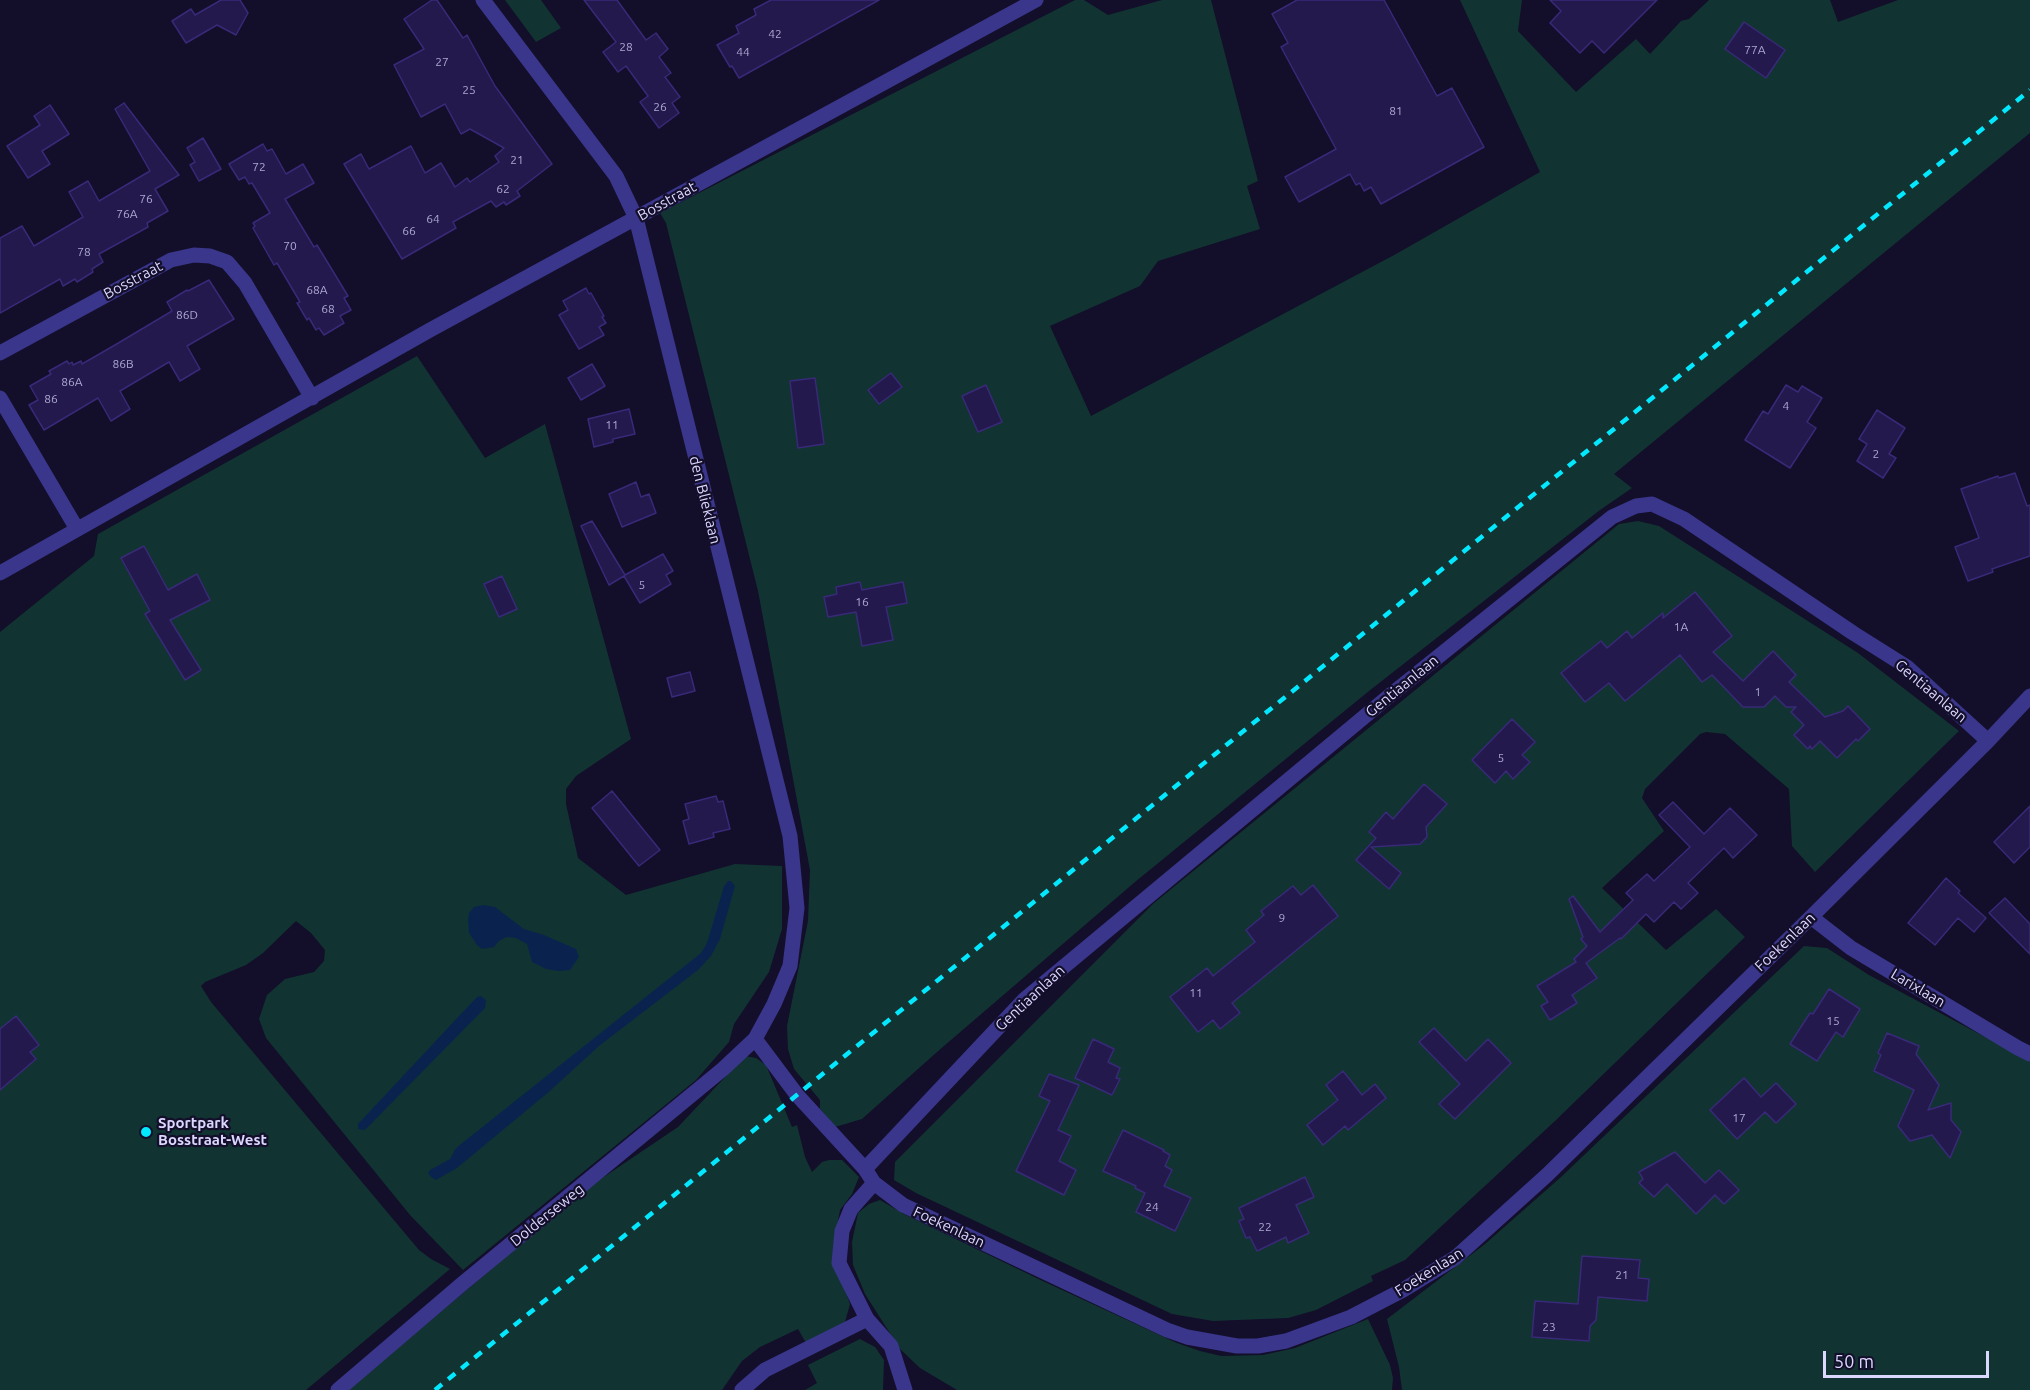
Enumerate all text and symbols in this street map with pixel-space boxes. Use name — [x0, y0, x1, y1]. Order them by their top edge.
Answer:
house number: 42 — [768, 27, 782, 41]
house number: 28 — [619, 40, 633, 54]
house number: 77A — [1744, 43, 1766, 57]
house number: 44 — [736, 45, 750, 59]
house number: 27 — [435, 55, 449, 69]
house number: 25 — [462, 83, 476, 97]
house number: 26 — [653, 100, 667, 114]
house number: 81 — [1389, 104, 1403, 118]
house number: 21 — [510, 153, 524, 167]
house number: 72 — [252, 160, 266, 174]
street label: Bosstraat — [635, 178, 699, 224]
house number: 62 — [496, 182, 510, 196]
house number: 76 — [139, 192, 153, 206]
house number: 76A — [116, 207, 138, 221]
house number: 64 — [426, 212, 440, 226]
house number: 66 — [402, 224, 416, 238]
house number: 70 — [283, 239, 297, 253]
house number: 78 — [77, 245, 91, 259]
street label: Bosstraat — [100, 257, 166, 303]
house number: 68A — [306, 283, 328, 297]
house number: 68 — [321, 302, 335, 316]
house number: 86D — [176, 308, 198, 322]
house number: 86B — [112, 357, 134, 371]
house number: 86A — [61, 375, 83, 389]
house number: 86 — [44, 392, 58, 406]
house number: 4 — [1783, 399, 1789, 413]
house number: 11 — [605, 418, 619, 432]
house number: 2 — [1873, 447, 1879, 461]
street label: den Blieklaan — [685, 454, 725, 546]
house number: 5 — [639, 578, 645, 592]
house number: 16 — [855, 595, 869, 609]
house number: 1A — [1674, 620, 1688, 634]
street label: Gentiaanlaan — [1362, 651, 1442, 721]
street label: Gentiaanlaan — [1891, 656, 1971, 726]
house number: 1 — [1755, 685, 1761, 699]
house number: 5 — [1498, 751, 1504, 765]
street label: Foekenlaan — [1751, 909, 1819, 975]
house number: 9 — [1279, 911, 1285, 925]
street label: Gentiaanlaan — [992, 961, 1068, 1035]
street label: Larixlaan — [1888, 965, 1948, 1011]
house number: 11 — [1189, 986, 1203, 1000]
house number: 15 — [1826, 1014, 1840, 1028]
house number: 17 — [1732, 1111, 1746, 1125]
place label: Sportpark Bosstraat-West — [158, 1114, 267, 1149]
marker: Sportpark Bosstraat-West — [139, 1125, 153, 1139]
street label: Dolderseweg — [507, 1180, 587, 1250]
house number: 24 — [1145, 1200, 1159, 1214]
street label: Foekenlaan — [910, 1203, 988, 1251]
house number: 22 — [1258, 1220, 1272, 1234]
street label: Foekenlaan — [1392, 1244, 1466, 1300]
house number: 21 — [1615, 1268, 1629, 1282]
house number: 23 — [1542, 1320, 1556, 1334]
scale bar — [1826, 1339, 1992, 1377]
text: 50 m — [1834, 1351, 1874, 1371]

